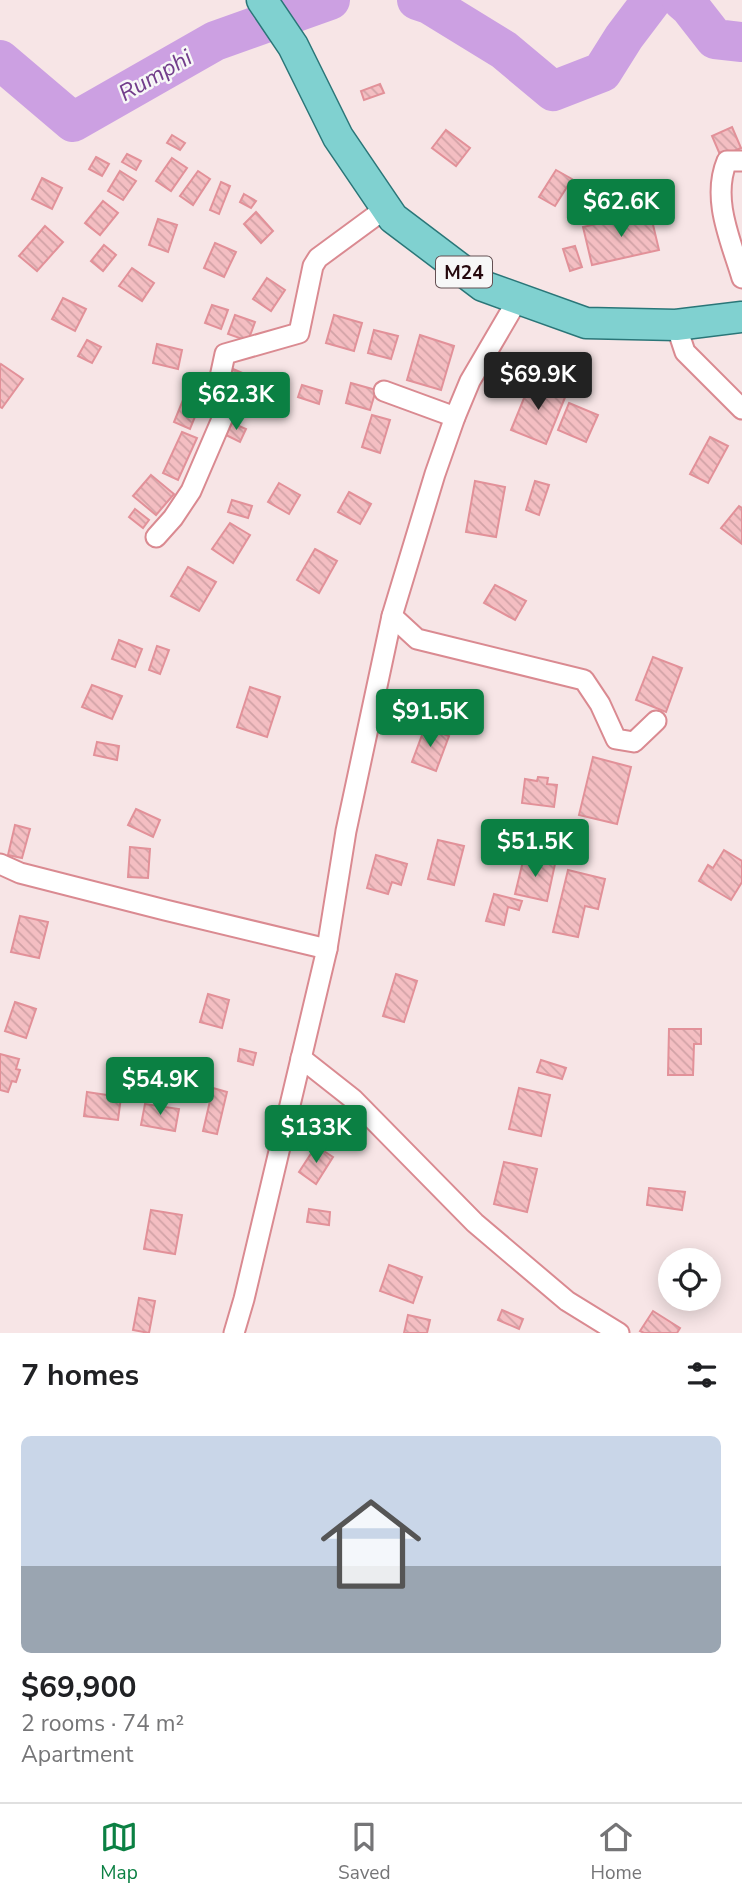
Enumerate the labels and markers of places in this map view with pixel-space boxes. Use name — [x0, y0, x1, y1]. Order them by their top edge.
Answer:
pin: $62.6K — [564, 180, 678, 239]
pin: $69.9K — [481, 352, 595, 412]
pin: $62.3K — [179, 372, 293, 432]
pin: $91.5K — [373, 690, 487, 749]
pin: $51.5K — [478, 820, 592, 879]
pin: $54.9K — [103, 1058, 217, 1117]
pin: $133K — [267, 1106, 365, 1165]

